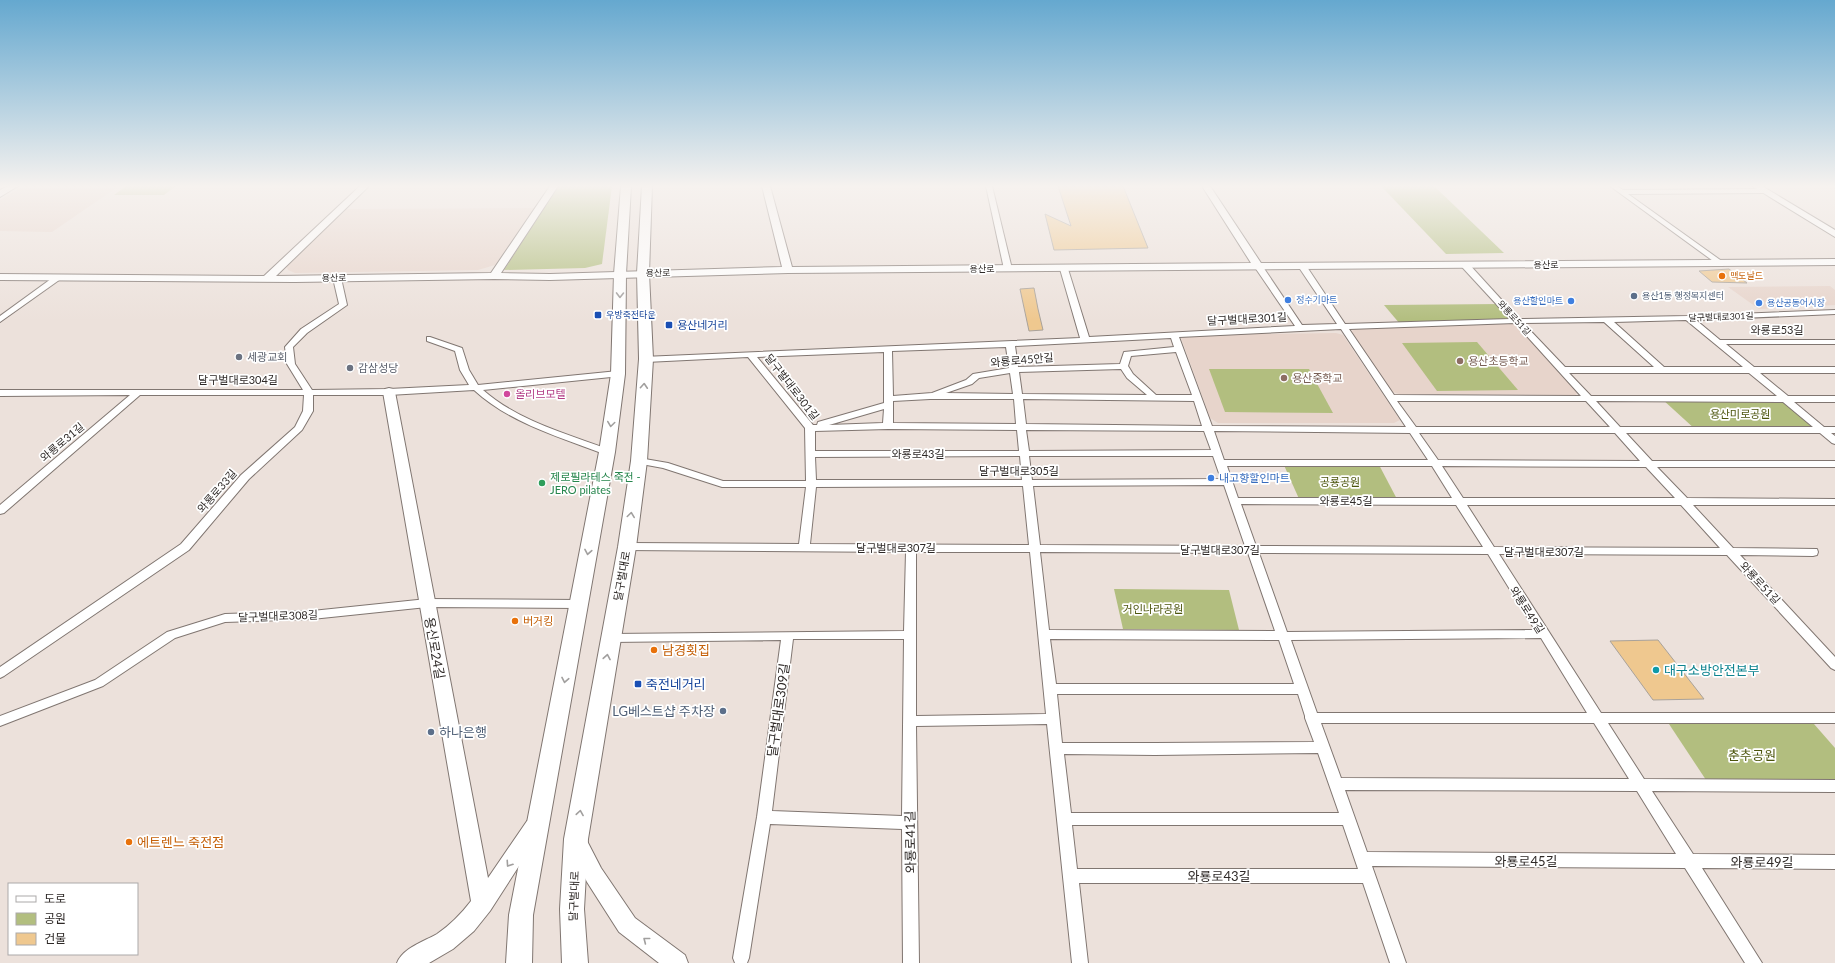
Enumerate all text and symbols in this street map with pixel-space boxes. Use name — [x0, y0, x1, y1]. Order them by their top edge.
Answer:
street label: 용산로 — [1534, 259, 1558, 270]
street label: 용산로 — [970, 263, 994, 274]
street label: 용산로 — [645, 267, 671, 278]
place label: 맥도날드 — [1730, 270, 1763, 281]
marker: 맥도날드 — [1717, 271, 1727, 281]
street label: 용산로 — [321, 272, 347, 283]
place label: 용산1동 행정복지센터 — [1642, 290, 1724, 301]
marker: 용산1동 행정복지센터 — [1629, 291, 1639, 301]
one-way arrow — [616, 292, 624, 298]
place label: 정수기마트 — [1296, 294, 1337, 305]
marker: 정수기마트 — [1283, 295, 1293, 305]
place label: 용산할인마트 — [1513, 295, 1563, 306]
marker: 용산할인마트 — [1566, 296, 1576, 306]
place label: 용산공동어시장 — [1767, 297, 1825, 308]
street label: 와룡로51길 — [1495, 298, 1533, 337]
marker: 용산공동어시장 — [1754, 298, 1764, 308]
place label: 우방죽전타운 — [606, 309, 656, 320]
marker: 우방죽전타운 — [593, 310, 603, 320]
street label: 달구벌대로301길 — [1207, 310, 1287, 327]
street label: 달구벌대로301길 — [1688, 310, 1754, 323]
place label: 용산네거리 — [677, 318, 728, 331]
marker: 용산네거리 — [664, 320, 674, 330]
street label: 와룡로53길 — [1750, 323, 1804, 336]
place label: 세광교회 — [247, 350, 287, 363]
street label: 와룡로45안길 — [990, 350, 1054, 369]
street label: 달구벌대로301길 — [763, 351, 822, 422]
marker: 세광교회 — [234, 352, 244, 362]
place label: 용산초등학교 — [1468, 354, 1529, 367]
marker: 용산초등학교 — [1455, 356, 1465, 366]
place label: 감삼성당 — [358, 361, 398, 374]
marker: 감삼성당 — [345, 363, 355, 373]
place label: 용산중학교 — [1292, 371, 1343, 384]
street label: 달구벌대로304길 — [198, 373, 278, 386]
marker: 용산중학교 — [1279, 373, 1289, 383]
one-way arrow — [639, 382, 648, 389]
place label: 올리브모텔 — [515, 387, 566, 400]
marker: 올리브모텔 — [502, 389, 512, 399]
park label: 용산미로공원 — [1710, 407, 1770, 420]
street label: 와룡로31길 — [37, 420, 86, 464]
one-way arrow — [607, 421, 616, 427]
street label: 와룡로43길 — [891, 447, 945, 460]
street label: 달구벌대로305길 — [979, 464, 1059, 477]
street label: 와룡로33길 — [194, 466, 239, 515]
place label: 제로필라테스 죽전 - JERO pilates — [550, 470, 641, 496]
place label: 내고향할인마트 — [1219, 471, 1290, 484]
marker: 내고향할인마트 — [1206, 473, 1216, 483]
park label: 공룡공원 — [1320, 475, 1360, 488]
marker: 제로필라테스 죽전 - JERO pilates — [537, 478, 547, 488]
street label: 와룡로45길 — [1319, 494, 1373, 507]
one-way arrow — [626, 512, 635, 518]
street label: 달구벌대로307길 — [856, 541, 936, 554]
street label: 달구벌대로307길 — [1180, 543, 1260, 556]
street label: 달구벌대로307길 — [1504, 545, 1584, 558]
one-way arrow — [585, 549, 593, 555]
street label: 달구벌대로 — [611, 550, 632, 602]
street label: 와룡로51길 — [1737, 559, 1783, 607]
street label: 와룡로49길 — [1507, 584, 1547, 636]
park label: 거인나라공원 — [1123, 602, 1183, 615]
street label: 달구벌대로308길 — [238, 608, 318, 623]
place label: 버거킹 — [523, 614, 553, 627]
street label: 용산로24길 — [422, 616, 448, 680]
marker: 버거킹 — [510, 616, 520, 626]
place label: 남경횟집 — [662, 642, 710, 658]
marker: 남경횟집 — [649, 645, 659, 655]
one-way arrow — [603, 654, 611, 660]
street label: 달구벌대로309길 — [764, 662, 792, 758]
place label: 대구소방안전본부 — [1664, 662, 1760, 678]
marker: 대구소방안전본부 — [1651, 665, 1661, 675]
place label: 죽전네거리 — [646, 676, 706, 692]
one-way arrow — [561, 677, 569, 683]
marker: 죽전네거리 — [633, 679, 643, 689]
place label: LG베스트샵 주차장 — [612, 703, 715, 719]
marker: LG베스트샵 주차장 — [718, 706, 728, 716]
place label: 하나은행 — [439, 724, 487, 740]
marker: 하나은행 — [426, 727, 436, 737]
park label: 춘추공원 — [1728, 747, 1776, 763]
one-way arrow — [576, 809, 584, 816]
street label: 와룡로41길 — [901, 810, 919, 874]
place label: 에트렌느 죽전점 — [137, 834, 224, 850]
marker: 에트렌느 죽전점 — [124, 837, 134, 847]
street label: 와룡로45길 — [1495, 853, 1557, 869]
street label: 와룡로49길 — [1731, 854, 1793, 870]
one-way arrow — [507, 859, 514, 866]
street label: 와룡로43길 — [1188, 868, 1250, 884]
street label: 달구벌대로 — [566, 870, 581, 921]
legend — [8, 883, 138, 955]
text: 도로 — [44, 891, 66, 906]
text: 공원 — [44, 911, 66, 926]
text: 건물 — [44, 931, 66, 946]
one-way arrow — [643, 937, 650, 944]

